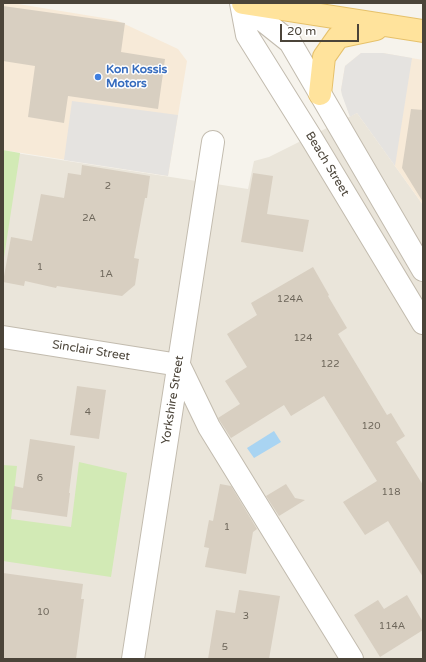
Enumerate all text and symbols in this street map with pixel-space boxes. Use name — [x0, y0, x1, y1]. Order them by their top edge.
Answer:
scale bar — [282, 16, 361, 42]
text: 20 m — [287, 24, 316, 38]
place label: Kon Kossis Motors — [106, 63, 167, 91]
marker: Kon Kossis Motors — [93, 72, 103, 82]
street label: Beach Street — [302, 129, 352, 199]
house number: 2 — [105, 180, 111, 192]
house number: 2A — [82, 212, 96, 224]
house number: 1 — [37, 261, 43, 273]
house number: 1A — [99, 268, 113, 280]
house number: 124A — [277, 293, 303, 305]
house number: 124 — [294, 332, 312, 344]
street label: Sinclair Street — [51, 338, 131, 364]
street label: Yorkshire Street — [159, 355, 187, 445]
house number: 122 — [321, 358, 339, 370]
house number: 4 — [85, 406, 91, 418]
house number: 120 — [362, 420, 380, 432]
house number: 6 — [37, 472, 43, 484]
house number: 118 — [382, 486, 400, 498]
house number: 1 — [224, 521, 230, 533]
house number: 10 — [37, 606, 49, 618]
house number: 3 — [243, 610, 249, 622]
house number: 114A — [379, 620, 405, 632]
house number: 5 — [222, 641, 228, 653]

